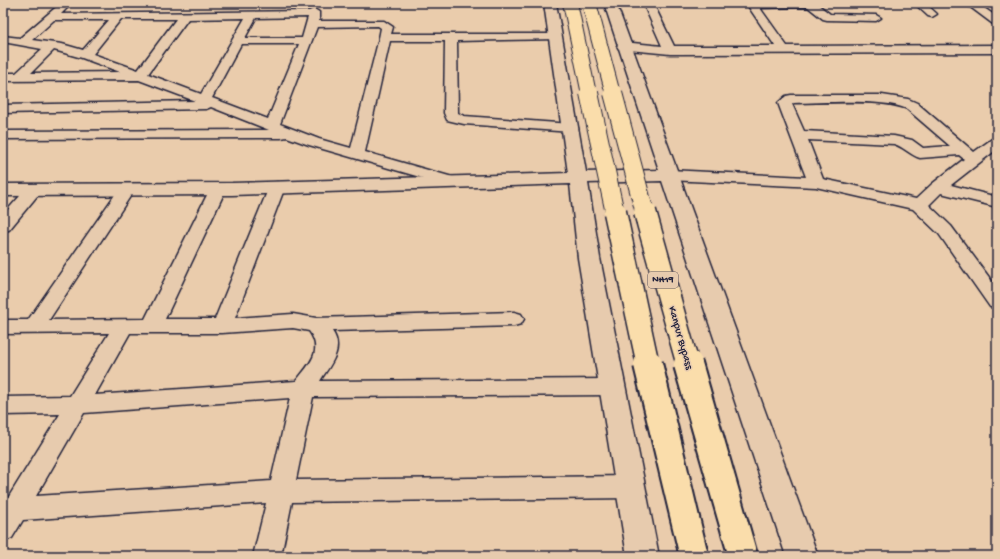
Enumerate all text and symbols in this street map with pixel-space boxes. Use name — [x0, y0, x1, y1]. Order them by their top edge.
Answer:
road number: NH19 — [648, 272, 678, 288]
street label: Kanpur Bypass — [665, 305, 695, 372]

